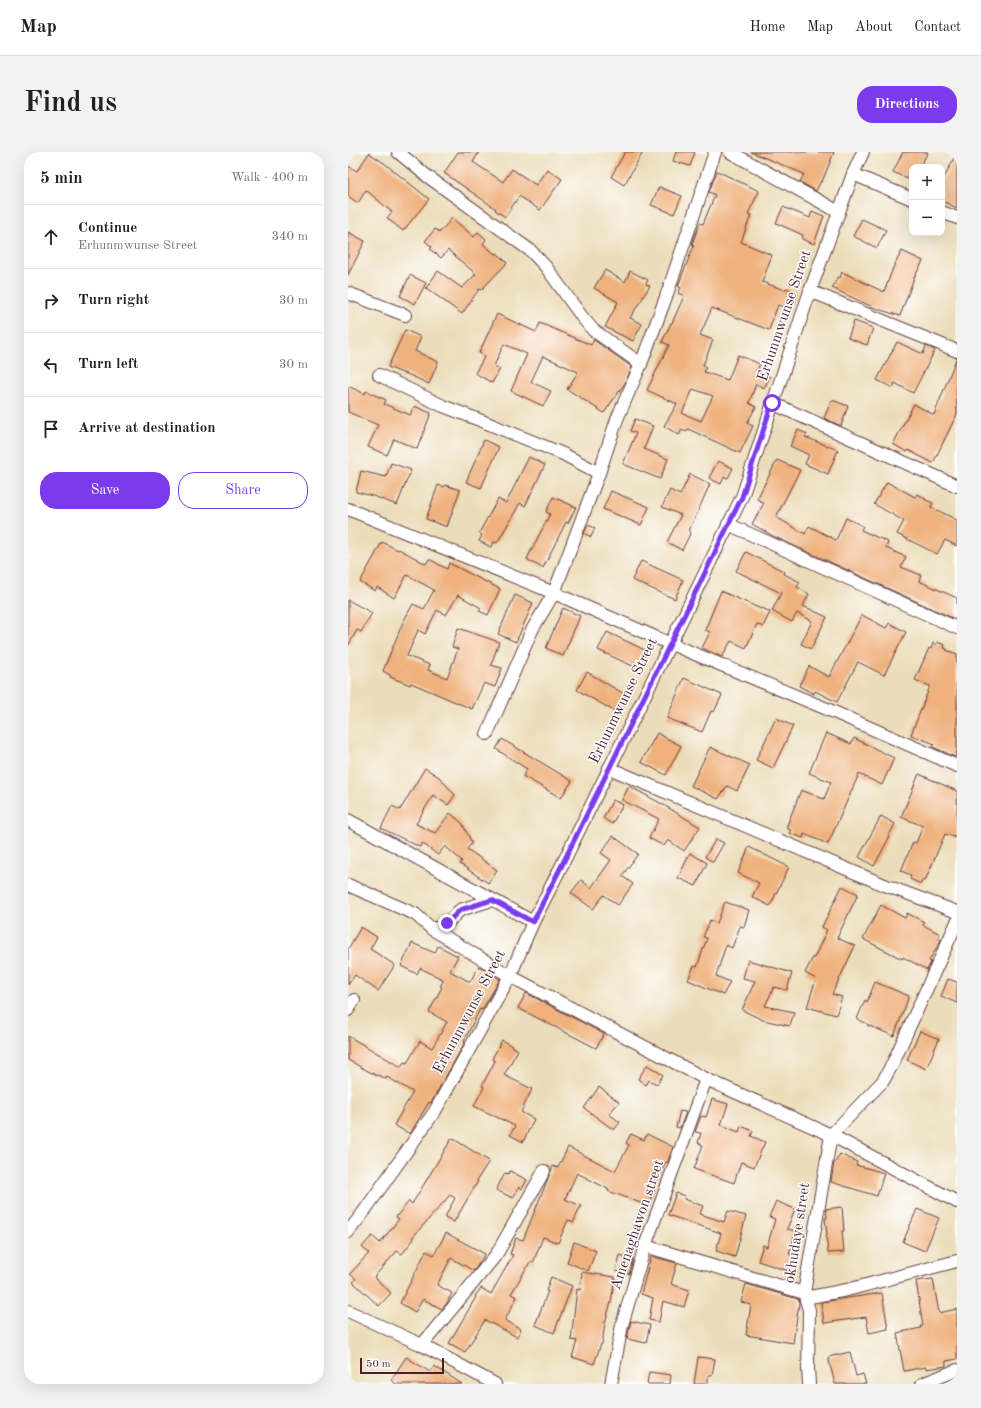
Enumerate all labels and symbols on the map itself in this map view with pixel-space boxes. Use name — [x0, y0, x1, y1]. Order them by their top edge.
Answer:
street label: Erhunmwunse Street — [755, 248, 815, 384]
route start — [763, 394, 781, 412]
street label: Erhunmwunse Street — [587, 636, 661, 766]
route end — [438, 914, 456, 932]
street label: Erhunmwunse Street — [431, 948, 509, 1076]
street label: Amenaghawon street — [609, 1158, 667, 1292]
street label: okhudaye street — [783, 1182, 813, 1284]
scale bar — [360, 1356, 444, 1375]

